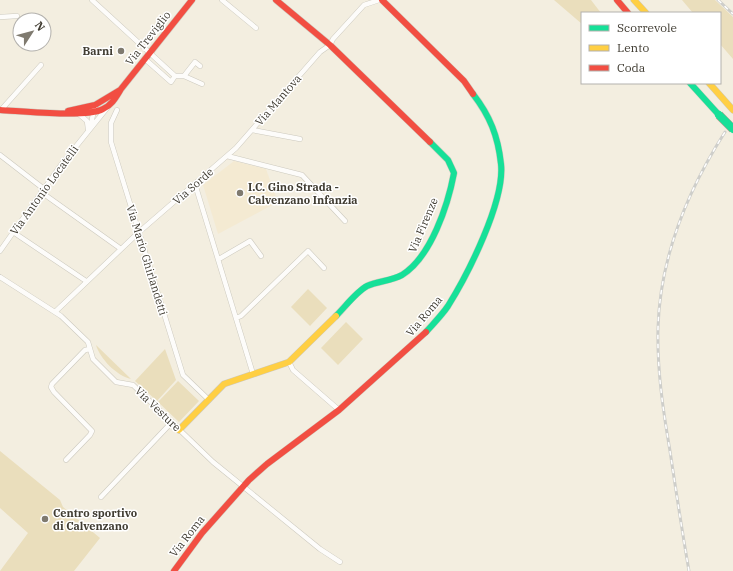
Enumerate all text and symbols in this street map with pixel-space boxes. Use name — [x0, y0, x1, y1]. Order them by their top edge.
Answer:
street label: Via Treviglio — [122, 8, 174, 68]
north arrow — [12, 12, 52, 52]
legend — [581, 12, 721, 84]
text: N — [32, 18, 48, 34]
text: Scorrevole — [617, 20, 677, 35]
text: Lento — [617, 40, 649, 55]
place label: Barni — [83, 44, 113, 58]
marker: Barni — [116, 46, 126, 56]
text: Coda — [617, 60, 646, 75]
street label: Via Mantova — [252, 71, 304, 129]
street label: Via Antonio Locatelli — [7, 142, 81, 237]
street label: Via Sorde — [170, 165, 216, 207]
place label: I.C. Gino Strada - Calvenzano Infanzia — [248, 180, 358, 207]
marker: I.C. Gino Strada - Calvenzano Infanzia — [235, 188, 245, 198]
street label: Via Firenze — [405, 195, 441, 255]
street label: Via Mario Ghirlandetti — [123, 203, 171, 318]
street label: Via Roma — [403, 293, 445, 339]
street label: Via Vesture — [132, 384, 184, 434]
place label: Centro sportivo di Calvenzano — [53, 506, 137, 533]
street label: Via Roma — [166, 512, 208, 560]
marker: Centro sportivo di Calvenzano — [40, 514, 50, 524]

